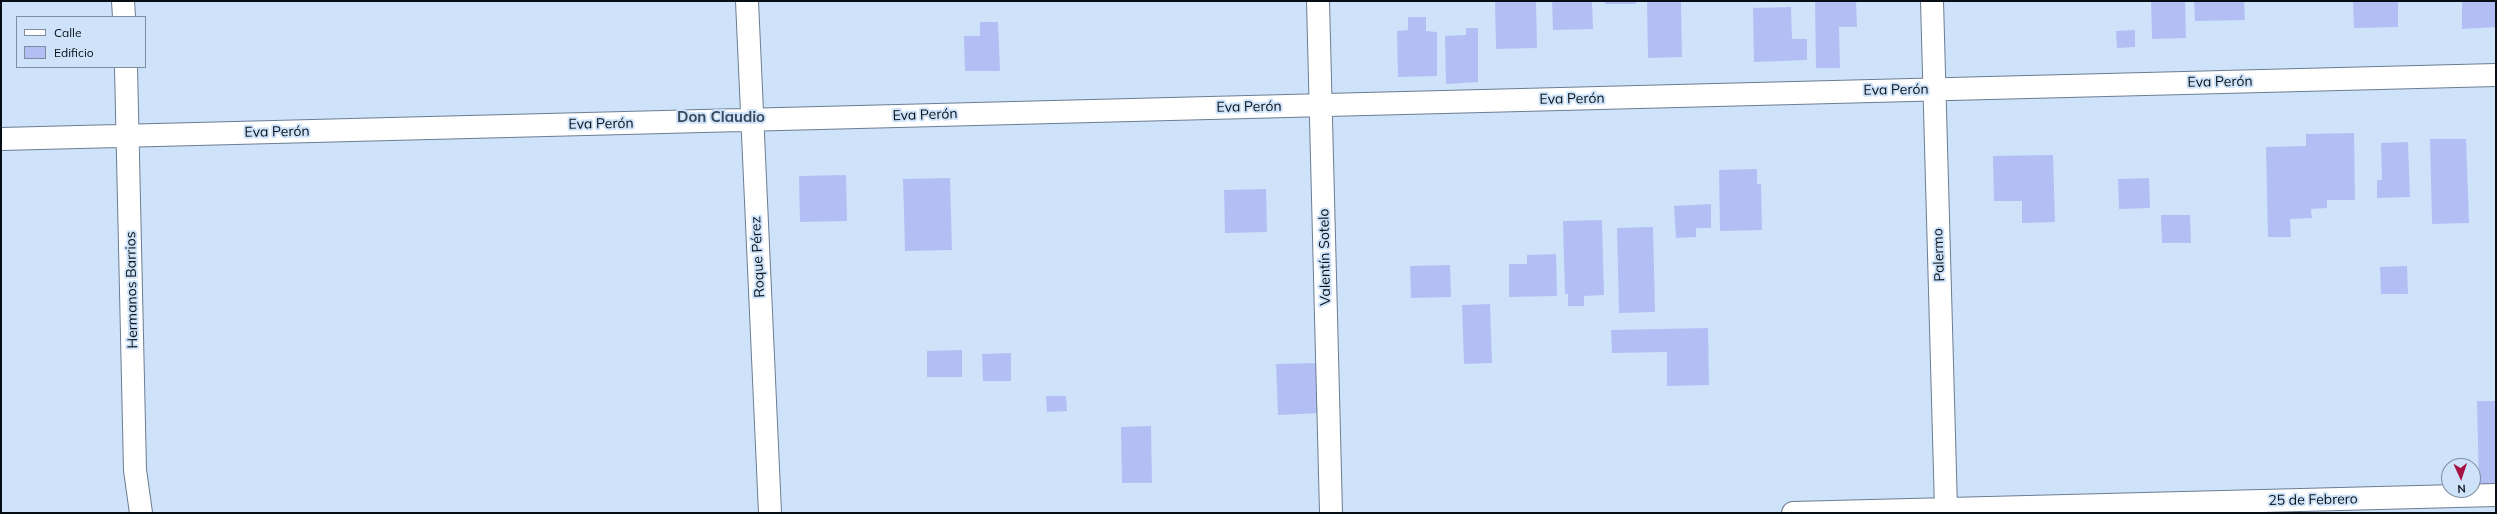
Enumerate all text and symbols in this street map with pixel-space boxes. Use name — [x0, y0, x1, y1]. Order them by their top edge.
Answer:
legend — [16, 16, 146, 68]
text: Calle — [54, 25, 81, 40]
text: Edificio — [54, 45, 94, 60]
street label: Eva Perón — [2187, 73, 2253, 91]
street label: Eva Perón — [1863, 81, 1929, 99]
street label: Eva Perón — [1539, 90, 1605, 108]
street label: Eva Perón — [1216, 98, 1282, 116]
street label: Eva Perón — [892, 105, 958, 125]
district label: Don Claudio — [677, 108, 765, 126]
street label: Eva Perón — [568, 115, 634, 133]
street label: Eva Perón — [244, 123, 310, 141]
street label: Valentín Sotelo — [1316, 208, 1334, 306]
street label: Roque Pérez — [747, 216, 769, 298]
street label: Palermo — [1930, 228, 1948, 282]
street label: Hermanos Barrios — [123, 231, 141, 349]
north arrow — [2441, 458, 2481, 498]
text: N — [2457, 482, 2466, 496]
street label: 25 de Febrero — [2268, 491, 2358, 509]

